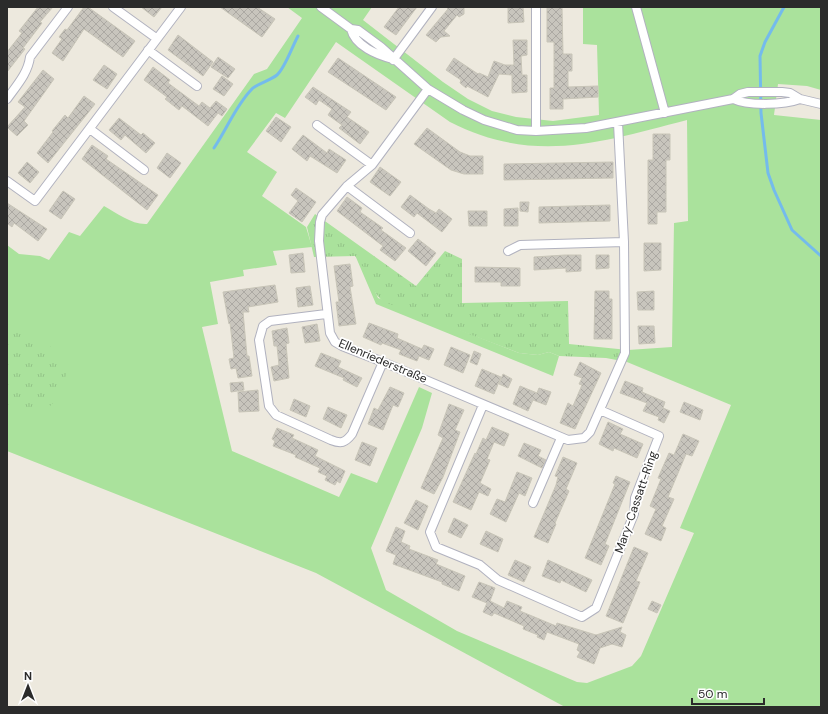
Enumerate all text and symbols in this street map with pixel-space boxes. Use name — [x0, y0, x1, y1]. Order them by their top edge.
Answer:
street label: Ellenriederstraße — [336, 335, 430, 387]
street label: Mary-Cassatt-Ring — [611, 448, 661, 555]
north arrow — [8, 666, 48, 706]
text: N — [24, 669, 32, 683]
scale bar — [692, 680, 764, 706]
text: 50 m — [698, 686, 727, 702]

